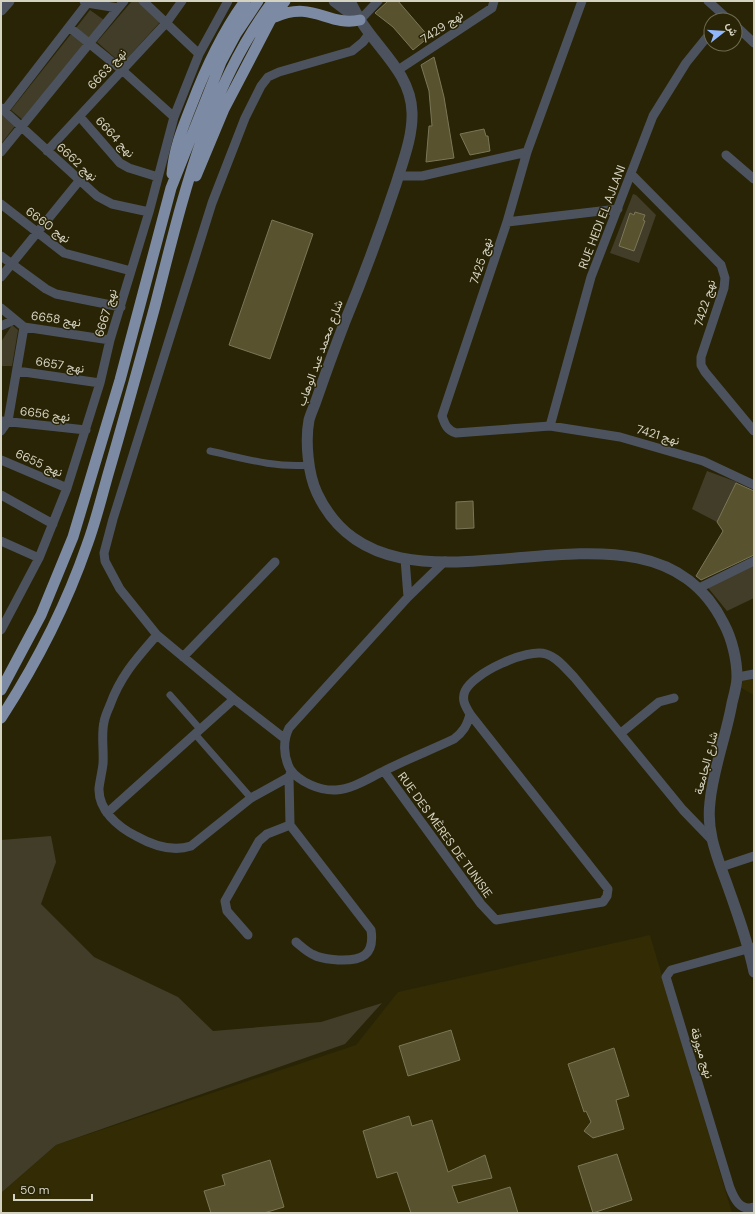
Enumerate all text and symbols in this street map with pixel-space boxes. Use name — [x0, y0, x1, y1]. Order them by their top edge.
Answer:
street label: نهج 7429 — [418, 7, 467, 48]
north arrow — [703, 12, 743, 52]
text: ش — [724, 21, 741, 37]
street label: نهج 6663 — [84, 45, 131, 94]
street label: نهج 6664 — [91, 113, 138, 162]
street label: نهج 6662 — [52, 139, 101, 185]
street label: RUE HEDI EL AJLANI — [575, 163, 629, 271]
street label: نهج 6660 — [22, 203, 74, 247]
street label: نهج 7425 — [466, 236, 497, 287]
street label: نهج 7422 — [691, 278, 720, 328]
street label: نهج 6667 — [91, 287, 122, 339]
street label: شارع محمد عبد الوهاب — [293, 298, 348, 409]
street label: نهج 6658 — [30, 308, 82, 331]
street label: نهج 6657 — [34, 353, 86, 378]
street label: نهج 6656 — [19, 403, 71, 426]
street label: نهج 7421 — [634, 421, 682, 450]
street label: نهج 6655 — [12, 445, 65, 481]
street label: شارع الجامعة — [690, 730, 723, 796]
street label: RUE DES MÈRES DE TUNISIE — [394, 769, 496, 901]
street label: نهج ميورقة — [686, 1026, 717, 1081]
scale bar — [14, 1176, 92, 1202]
text: 50 m — [20, 1182, 49, 1198]

